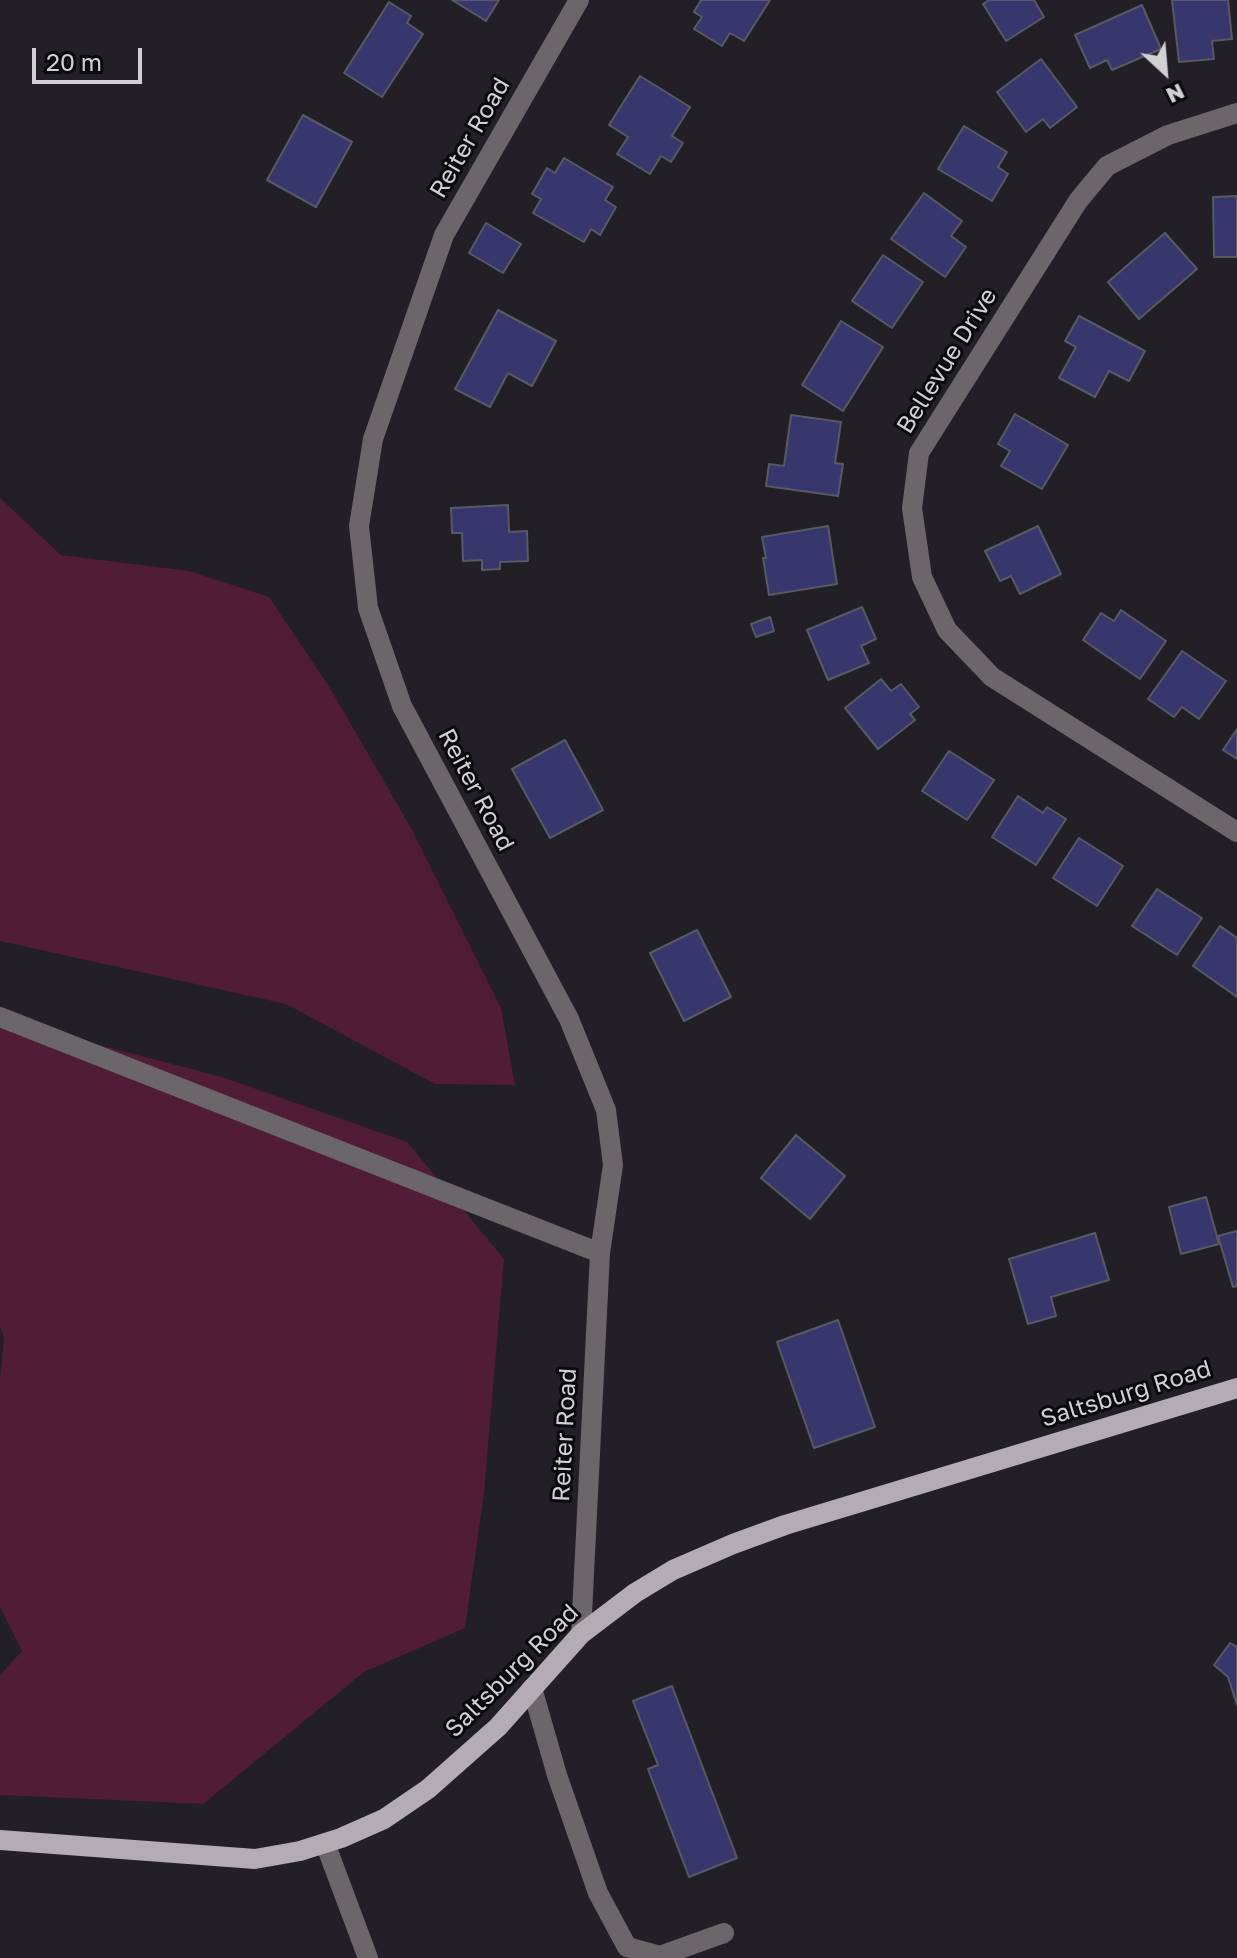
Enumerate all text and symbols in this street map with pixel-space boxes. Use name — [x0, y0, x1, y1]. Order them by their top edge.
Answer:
scale bar — [36, 32, 146, 82]
north arrow — [1125, 32, 1205, 112]
text: 20 m — [46, 47, 102, 76]
street label: Reiter Road — [424, 73, 516, 203]
text: N — [1162, 78, 1189, 110]
street label: Bellevue Drive — [891, 283, 1003, 439]
street label: Reiter Road — [432, 724, 520, 856]
street label: Saltsburg Road — [1037, 1354, 1215, 1434]
street label: Reiter Road — [547, 1367, 583, 1503]
street label: Saltsburg Road — [439, 1598, 585, 1744]

